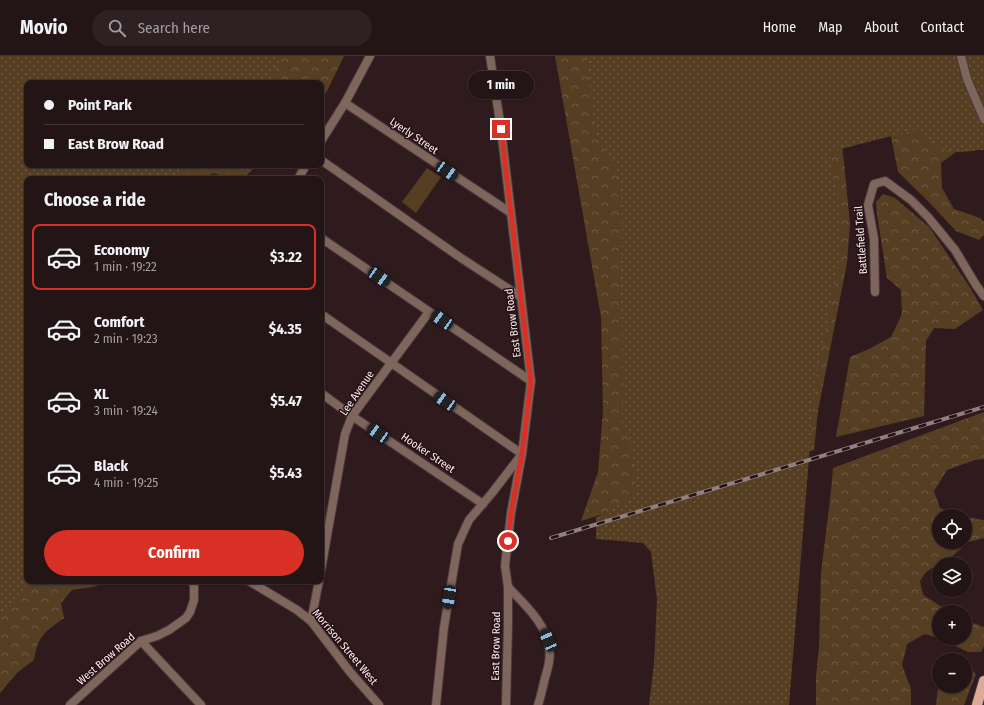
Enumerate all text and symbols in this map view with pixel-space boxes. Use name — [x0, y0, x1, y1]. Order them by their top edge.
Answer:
search box — [92, 10, 372, 46]
text: Movio — [20, 16, 68, 39]
icon: search — [106, 17, 128, 39]
text: Search here — [138, 19, 210, 37]
text: Home — [763, 19, 796, 36]
text: Map — [818, 19, 842, 36]
text: About — [864, 19, 899, 36]
text: Contact — [921, 19, 964, 36]
callout: 1 min — [468, 71, 534, 99]
text: 1 min — [487, 77, 515, 92]
text: Point Park — [68, 96, 132, 114]
street label: Lyerly Street — [387, 115, 441, 157]
route end — [492, 120, 510, 138]
text: East Brow Road — [68, 135, 164, 153]
car — [434, 159, 460, 183]
text: Choose a ride — [44, 189, 146, 211]
street label: Battlefield Trail — [852, 205, 870, 275]
icon: car — [46, 239, 82, 275]
text: Economy — [94, 241, 149, 259]
text: $3.22 — [270, 248, 302, 266]
text: 1 min · 19:22 — [94, 259, 157, 274]
car — [366, 265, 392, 289]
street label: East Brow Road — [502, 288, 524, 358]
car — [429, 308, 455, 332]
icon: car — [46, 311, 82, 347]
text: Comfort — [94, 313, 145, 331]
text: $4.35 — [269, 320, 302, 338]
text: 2 min · 19:23 — [94, 331, 158, 346]
street label: Lee Avenue — [337, 368, 377, 418]
icon: car — [46, 383, 82, 419]
text: XL — [94, 385, 109, 403]
car — [432, 389, 458, 413]
text: $5.47 — [270, 392, 302, 410]
text: 3 min · 19:24 — [94, 403, 158, 418]
car — [365, 421, 391, 445]
street label: Hooker Street — [399, 430, 458, 476]
icon: car — [46, 455, 82, 491]
text: Black — [94, 457, 128, 475]
text: $5.43 — [269, 464, 302, 482]
text: 4 min · 19:25 — [94, 475, 158, 490]
map controls — [932, 509, 972, 693]
button: locate — [932, 509, 972, 549]
button: Confirm — [44, 530, 304, 576]
route start — [499, 532, 517, 550]
button: layers — [932, 557, 972, 597]
car — [441, 584, 457, 610]
button: + — [932, 605, 972, 645]
street label: Morrison Street West — [310, 607, 381, 688]
street label: East Brow Road — [489, 611, 503, 681]
car — [538, 627, 558, 653]
street label: West Brow Road — [74, 630, 138, 688]
button: − — [932, 653, 972, 693]

